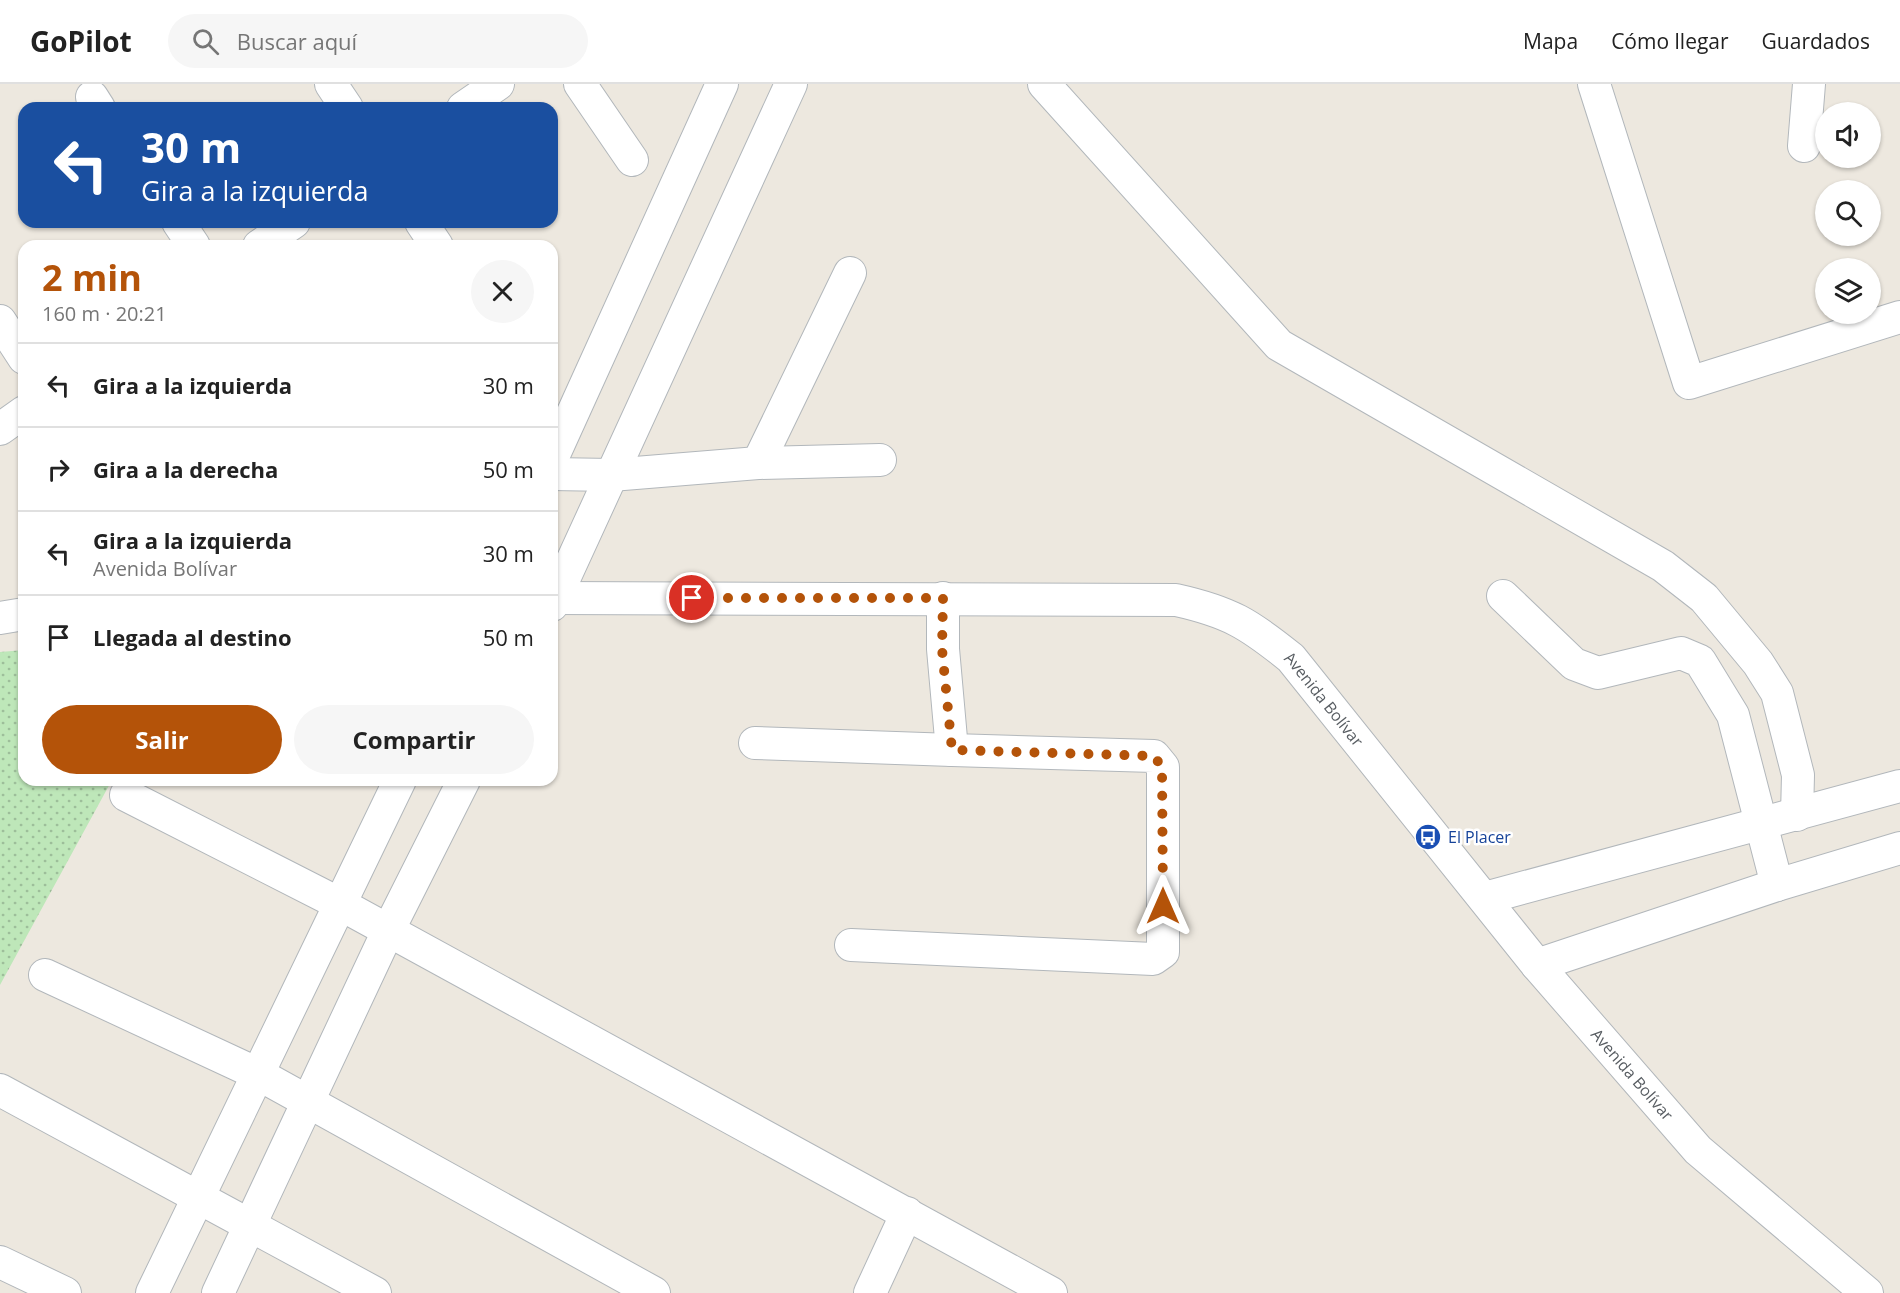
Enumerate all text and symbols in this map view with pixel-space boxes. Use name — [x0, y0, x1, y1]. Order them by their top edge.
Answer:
search box — [168, 14, 588, 68]
text: GoPilot — [30, 22, 132, 60]
icon: search — [189, 25, 222, 58]
text: Buscar aquí — [237, 26, 357, 56]
text: Mapa — [1523, 27, 1578, 55]
text: Cómo llegar — [1611, 27, 1729, 55]
text: Guardados — [1762, 27, 1870, 55]
map controls — [1815, 102, 1881, 324]
button: sound — [1815, 102, 1881, 168]
text: 30 m — [141, 118, 241, 175]
icon: left — [42, 126, 120, 204]
text: Gira a la izquierda — [141, 172, 368, 209]
button: search — [1815, 180, 1881, 246]
text: 2 min — [42, 253, 142, 302]
button: layers — [1815, 258, 1881, 324]
button: close — [471, 260, 534, 323]
text: 160 m · 20:21 — [42, 300, 167, 327]
icon: left — [42, 369, 75, 402]
text: Gira a la izquierda — [93, 370, 292, 400]
text: 30 m — [483, 370, 534, 400]
icon: right — [42, 453, 75, 486]
text: Gira a la derecha — [93, 454, 278, 484]
text: 50 m — [483, 454, 534, 484]
text: Gira a la izquierda — [93, 525, 292, 555]
icon: left — [42, 537, 75, 570]
text: 30 m — [483, 538, 534, 568]
text: Avenida Bolívar — [93, 555, 237, 582]
pin — [666, 572, 717, 623]
icon: arrive — [675, 581, 708, 614]
icon: arrive — [42, 621, 75, 654]
text: Llegada al destino — [93, 622, 292, 652]
text: 50 m — [483, 622, 534, 652]
street label: Avenida Bolívar — [1280, 646, 1369, 751]
button: Salir — [42, 705, 282, 774]
button: Compartir — [294, 705, 534, 774]
bus stop icon: El Placer — [1413, 822, 1443, 852]
place label: El Placer — [1448, 826, 1511, 848]
position arrow — [1131, 874, 1195, 938]
street label: Avenida Bolívar — [1586, 1024, 1679, 1126]

